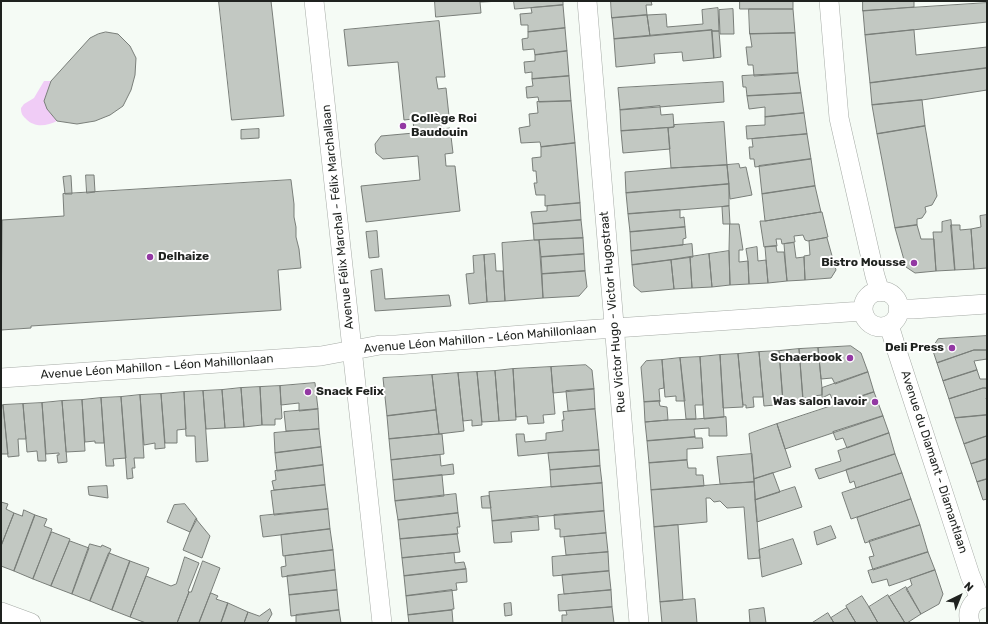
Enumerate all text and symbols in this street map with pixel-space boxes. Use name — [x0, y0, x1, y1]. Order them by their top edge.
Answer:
street label: Avenue Félix Marchal - Félix Marchallaan — [319, 104, 357, 330]
place label: Collège Roi Baudouin — [411, 112, 477, 140]
marker: Collège Roi Baudouin — [398, 121, 408, 131]
street label: Rue Victor Hugo - Victor Hugostraat — [597, 211, 629, 413]
place label: Delhaize — [158, 250, 209, 264]
marker: Delhaize — [145, 252, 155, 262]
place label: Bistro Mousse — [821, 256, 906, 270]
marker: Bistro Mousse — [909, 258, 919, 268]
street label: Avenue Léon Mahillon - Léon Mahillonlaan — [363, 322, 597, 356]
place label: Deli Press — [885, 341, 944, 355]
marker: Deli Press — [947, 343, 957, 353]
place label: Schaerbook — [770, 351, 842, 365]
street label: Avenue Léon Mahillon - Léon Mahillonlaan — [40, 352, 274, 382]
marker: Schaerbook — [845, 353, 855, 363]
street label: Avenue du Diamant - Diamantlaan — [898, 369, 970, 555]
place label: Snack Felix — [316, 385, 384, 399]
marker: Snack Felix — [303, 387, 313, 397]
place label: Was salon lavoir — [773, 395, 867, 409]
marker: Was salon lavoir — [870, 397, 880, 407]
north arrow — [940, 576, 980, 616]
text: N — [961, 579, 976, 594]

